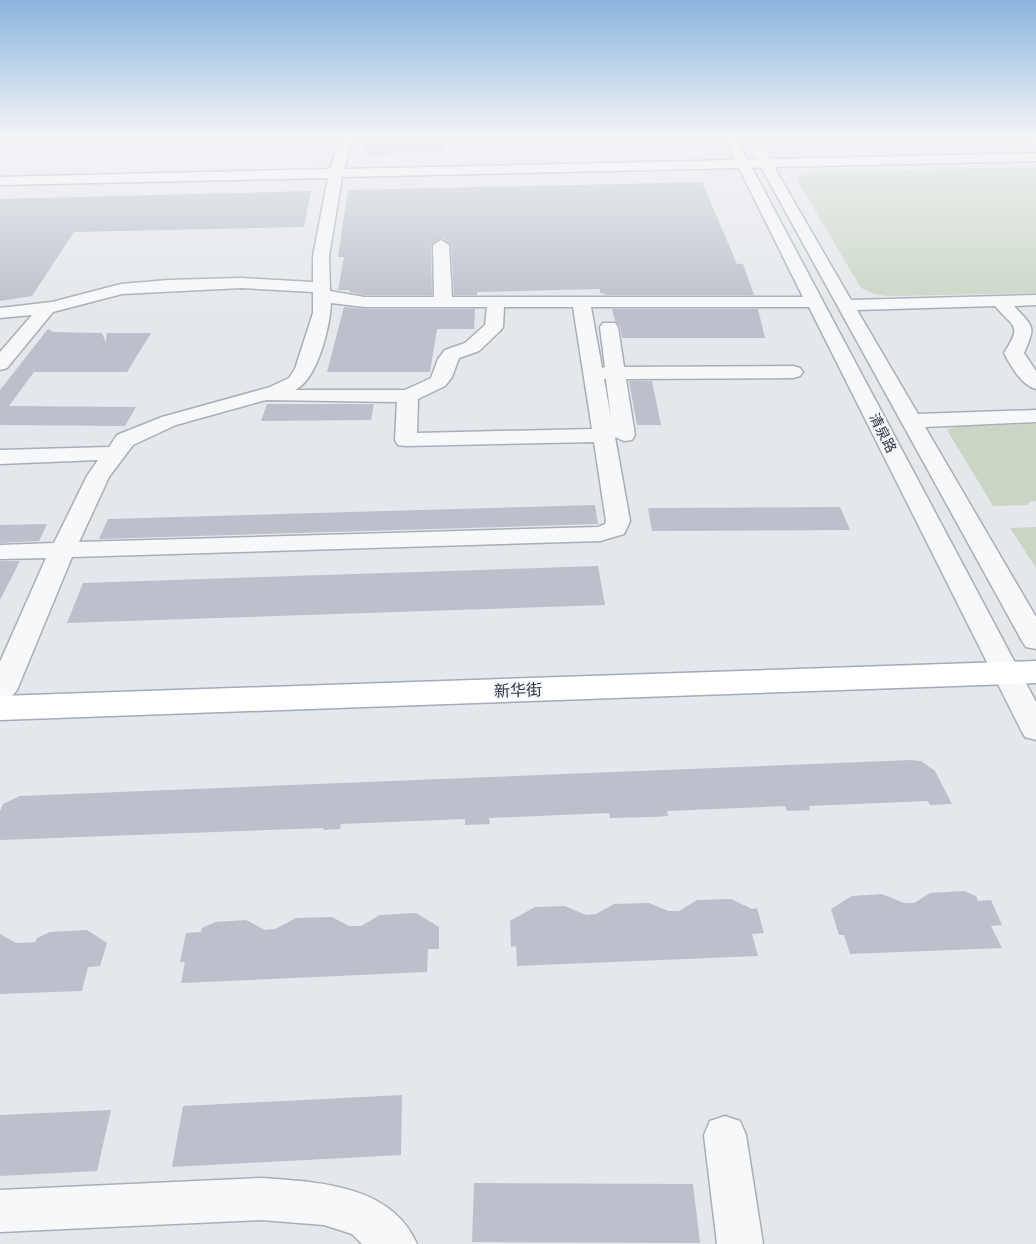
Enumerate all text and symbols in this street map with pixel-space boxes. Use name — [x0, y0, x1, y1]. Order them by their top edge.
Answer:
street label: 清泉路 — [866, 410, 901, 455]
street label: 新华街 — [494, 679, 542, 701]

